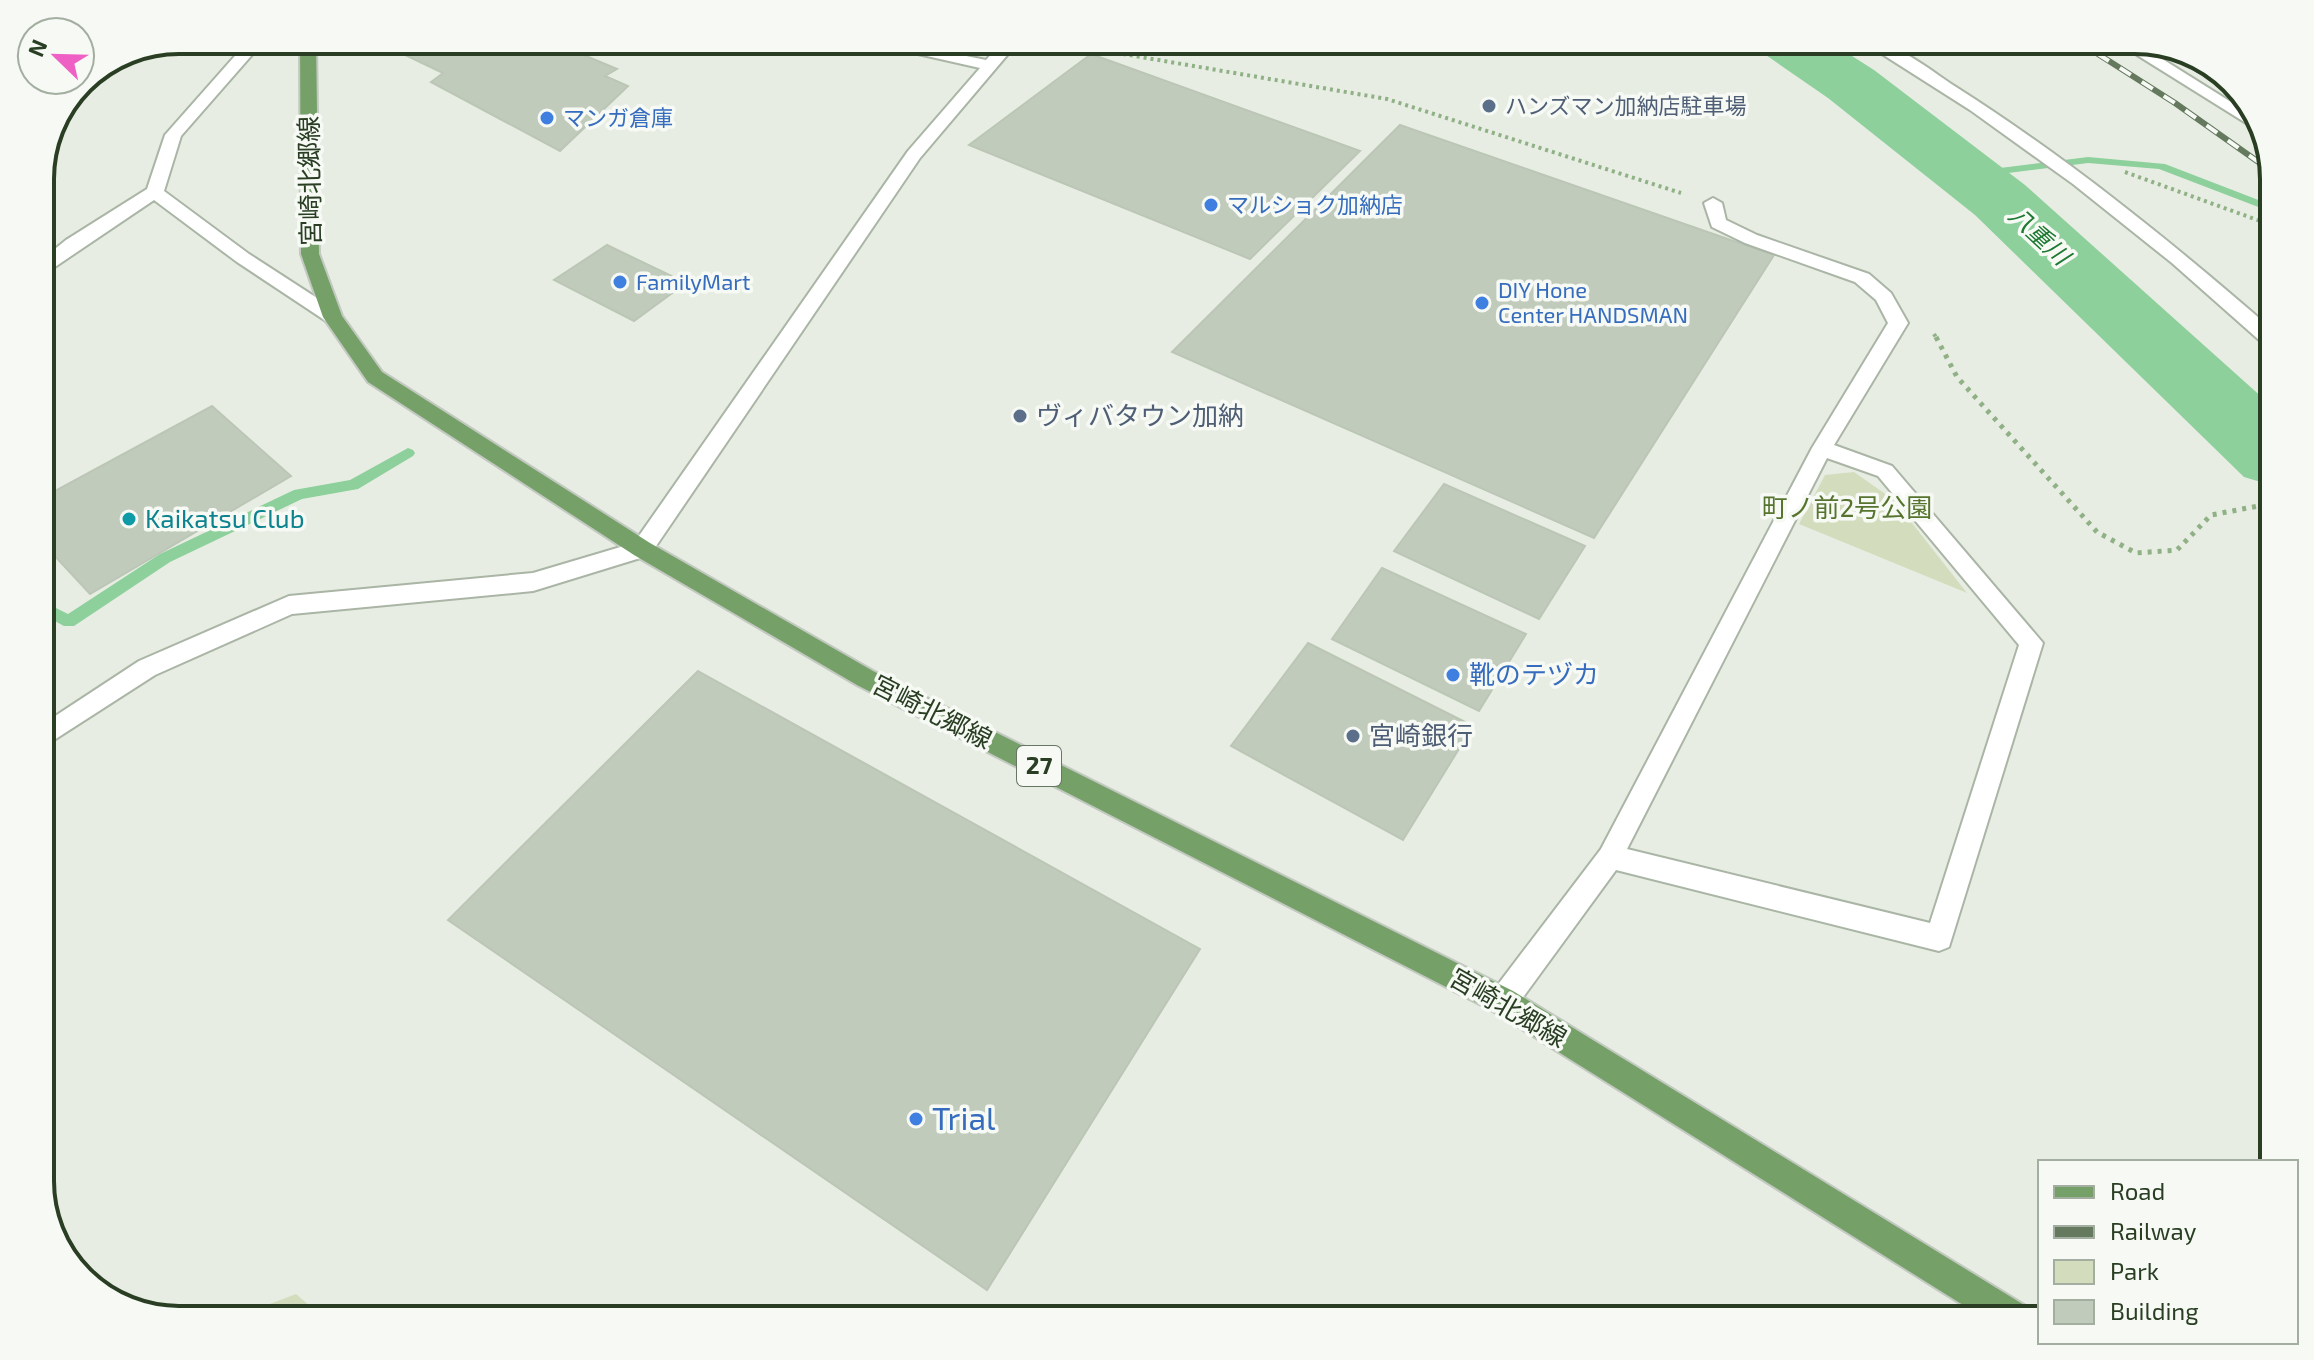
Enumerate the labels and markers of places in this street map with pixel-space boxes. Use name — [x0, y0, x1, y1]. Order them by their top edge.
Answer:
place label: ハンズマン加納店駐車場 — [1505, 92, 1747, 118]
marker: ハンズマン加納店駐車場 — [1480, 97, 1498, 115]
place label: マンガ倉庫 — [563, 104, 673, 130]
marker: マンガ倉庫 — [538, 109, 556, 127]
place label: マルショク加納店 — [1227, 191, 1403, 217]
marker: マルショク加納店 — [1202, 196, 1220, 214]
place label: FamilyMart — [636, 268, 750, 294]
marker: FamilyMart — [611, 273, 629, 291]
place label: DIY Hone Center HANDSMAN — [1498, 276, 1688, 327]
marker: DIY Hone Center HANDSMAN — [1473, 294, 1491, 312]
place label: ヴィバタウン加納 — [1036, 399, 1244, 430]
marker: ヴィバタウン加納 — [1011, 407, 1029, 425]
place label: Kaikatsu Club — [145, 502, 305, 533]
marker: Kaikatsu Club — [120, 510, 138, 528]
place label: 靴のテヅカ — [1469, 658, 1599, 689]
marker: 靴のテヅカ — [1444, 666, 1462, 684]
place label: 宮崎銀行 — [1369, 719, 1473, 750]
marker: 宮崎銀行 — [1344, 727, 1362, 745]
place label: Trial — [932, 1098, 996, 1136]
marker: Trial — [907, 1110, 925, 1128]

